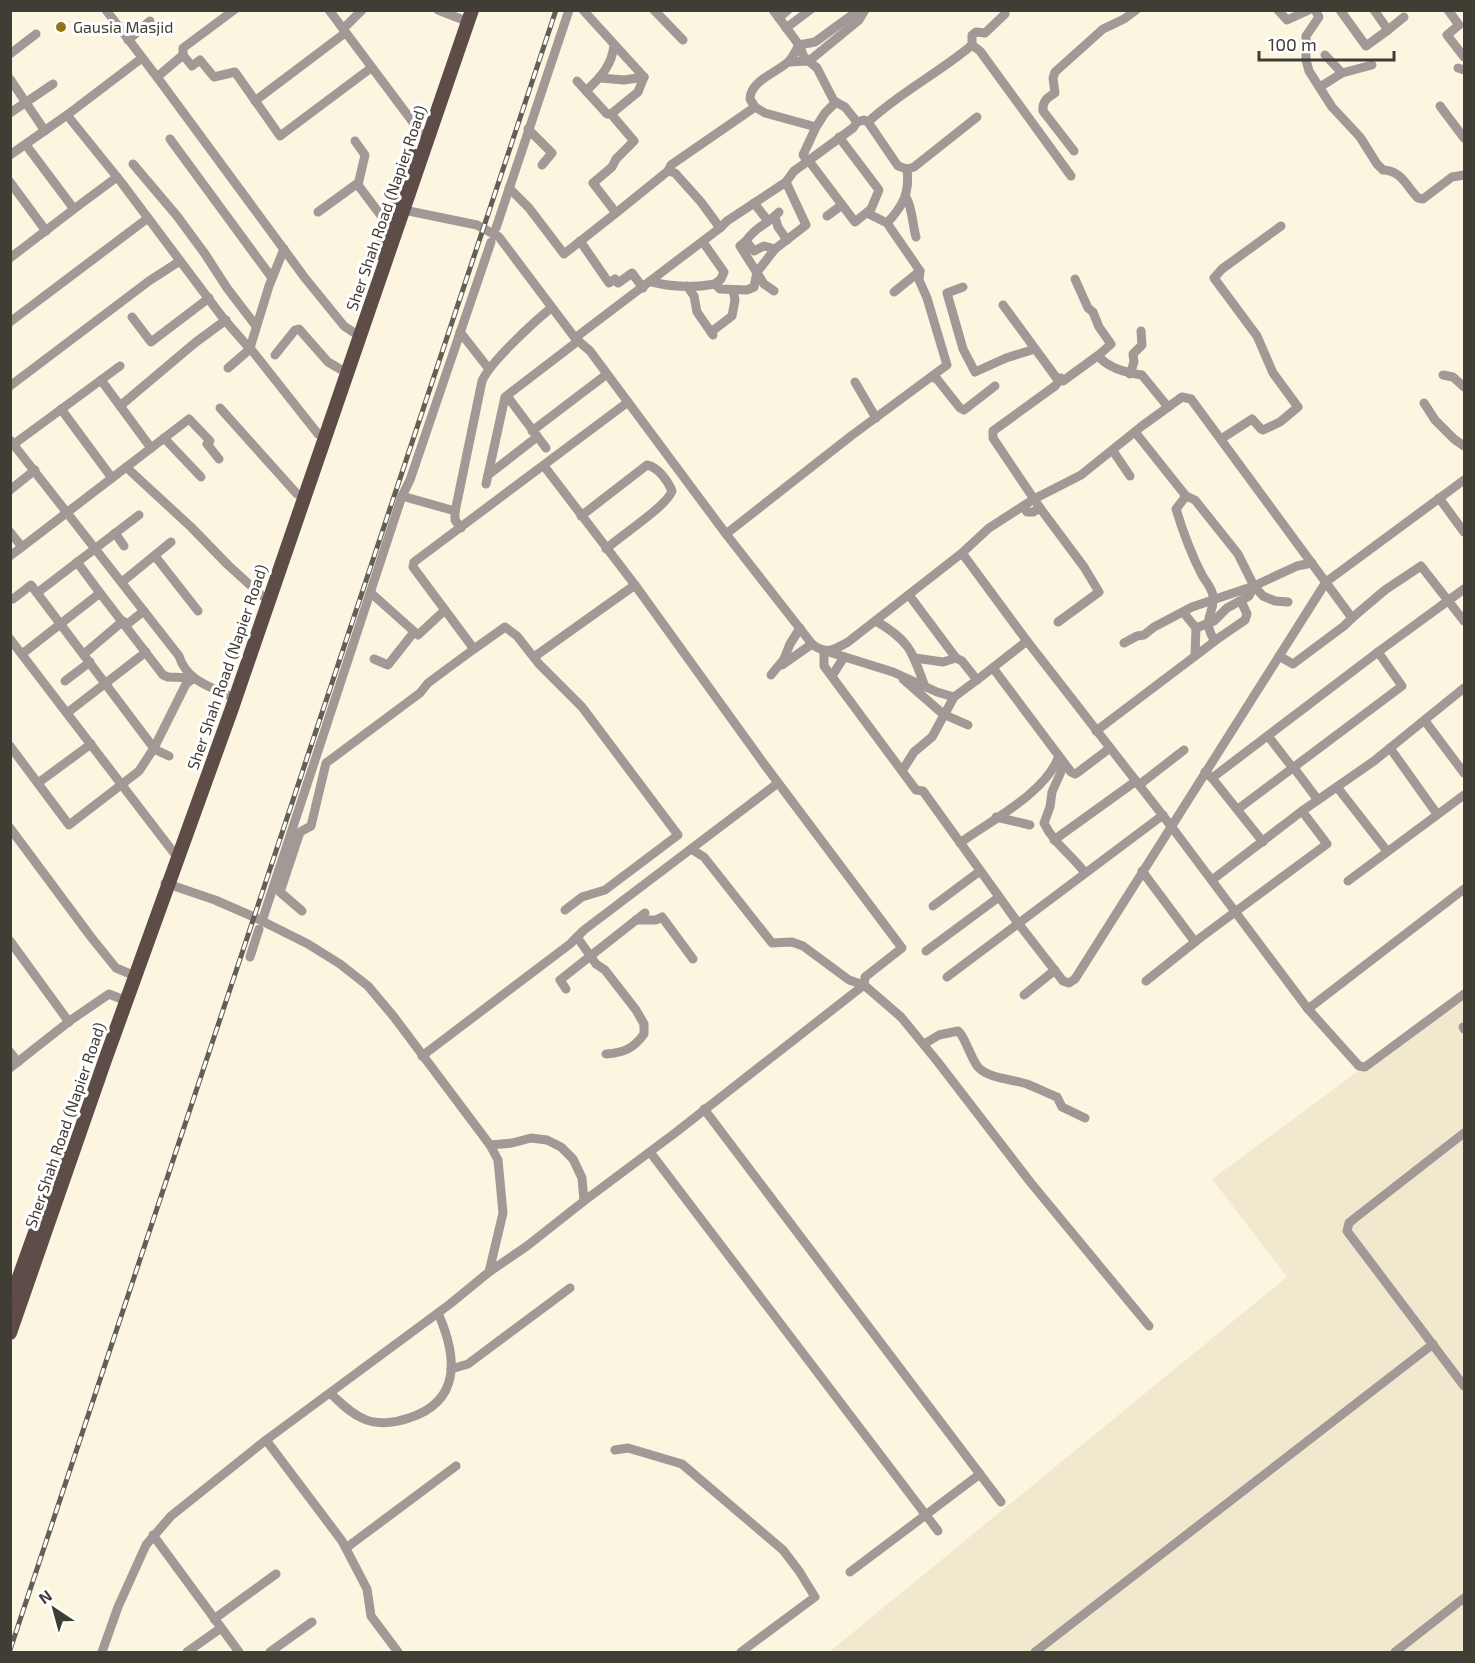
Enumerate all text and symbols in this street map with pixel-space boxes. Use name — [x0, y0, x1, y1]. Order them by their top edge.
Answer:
place label: Gausia Masjid — [73, 17, 173, 37]
marker: Gausia Masjid — [54, 20, 68, 34]
scale bar — [1259, 24, 1394, 62]
text: 100 m — [1268, 33, 1317, 55]
street label: Sher Shah Road (Napier Road) — [341, 103, 430, 313]
street label: Sher Shah Road (Napier Road) — [182, 562, 271, 772]
street label: Sher Shah Road (Napier Road) — [20, 1020, 109, 1230]
north arrow — [24, 1579, 84, 1639]
text: N — [35, 1585, 55, 1608]

